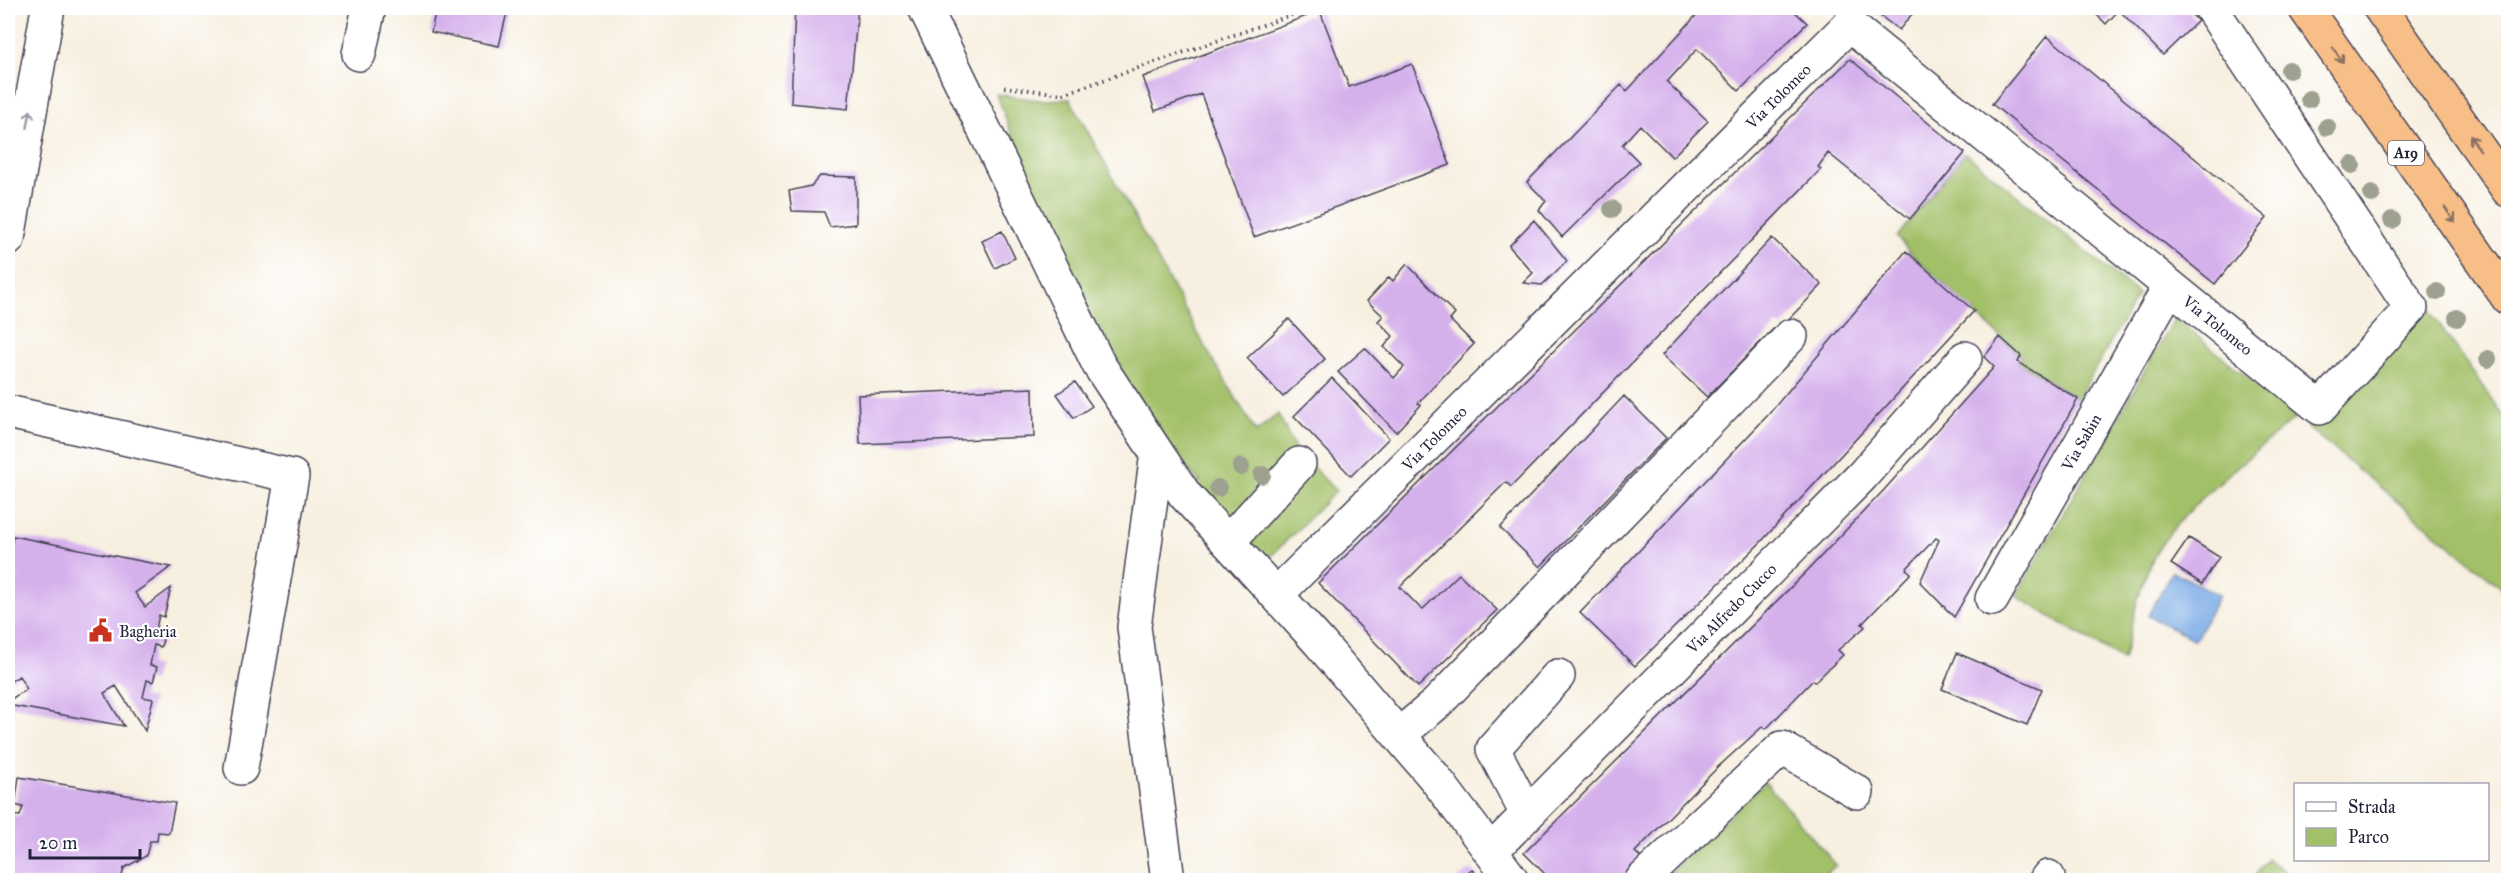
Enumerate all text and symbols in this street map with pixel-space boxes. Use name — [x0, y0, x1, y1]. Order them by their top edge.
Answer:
one-way arrow — [2332, 47, 2344, 63]
street label: Via Tolomeo — [1741, 60, 1815, 134]
one-way arrow — [23, 110, 34, 130]
one-way arrow — [2469, 135, 2481, 151]
road number: A19 — [2388, 141, 2424, 165]
one-way arrow — [2444, 207, 2456, 223]
street label: Via Tolomeo — [2178, 291, 2256, 359]
street label: Via Tolomeo — [1397, 402, 1471, 476]
street label: Via Sabin — [2057, 410, 2105, 475]
street label: Via Alfredo Cucco — [1682, 559, 1780, 658]
public building icon: Bagheria — [88, 618, 114, 644]
place label: Bagheria — [119, 622, 177, 642]
legend — [2294, 783, 2489, 861]
text: Strada — [2348, 796, 2396, 818]
scale bar — [30, 822, 140, 860]
text: Parco — [2348, 826, 2389, 848]
text: 20 m — [39, 832, 77, 854]

